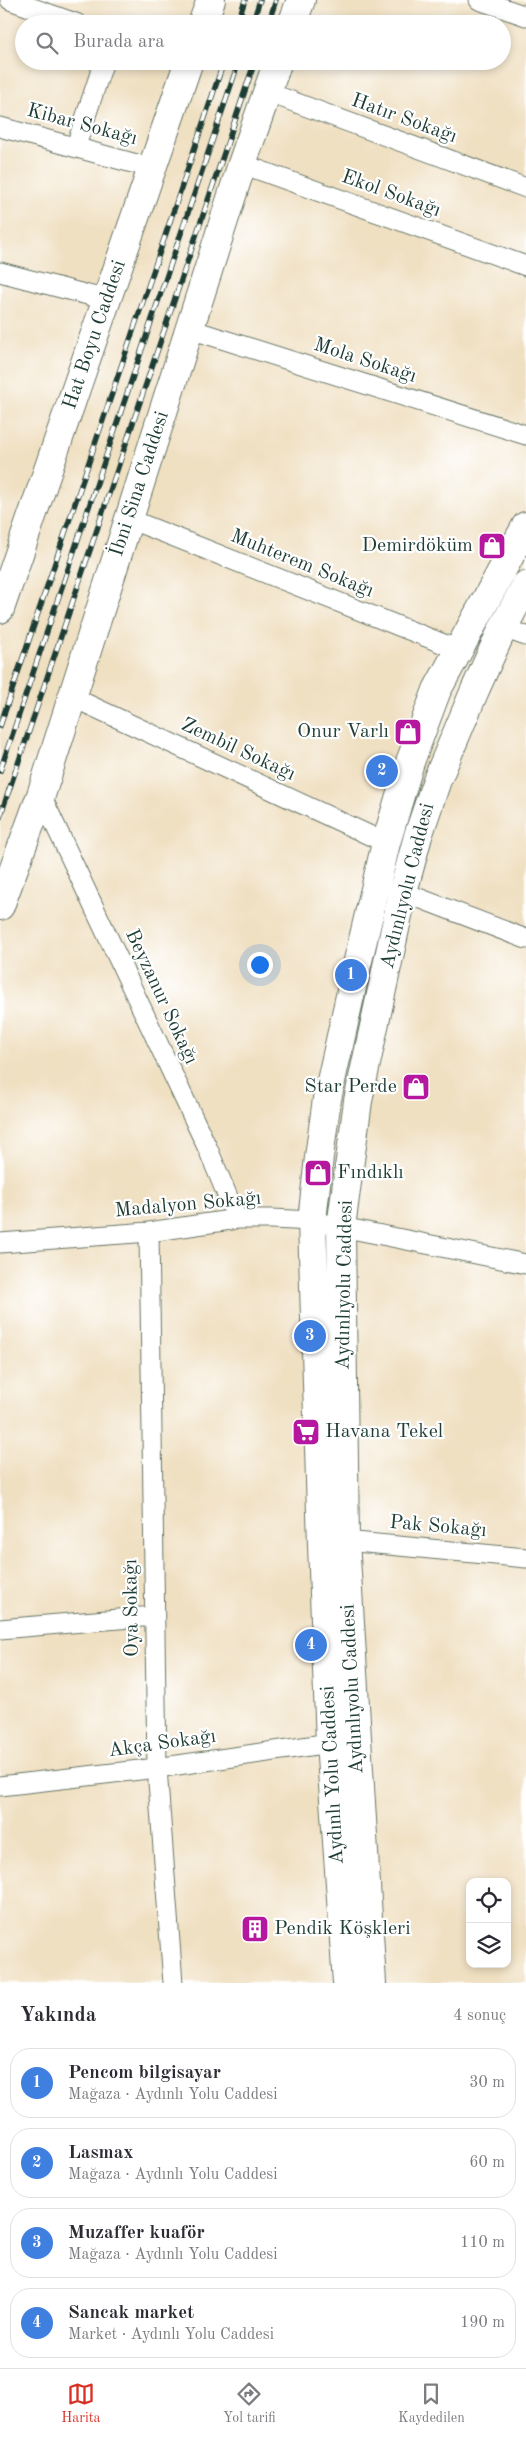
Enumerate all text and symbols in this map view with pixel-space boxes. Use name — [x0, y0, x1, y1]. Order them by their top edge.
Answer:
search box — [15, 15, 511, 70]
icon: search — [33, 29, 61, 57]
text: Burada ara — [73, 33, 165, 52]
street label: Hatır Sokağı — [349, 91, 459, 147]
street label: Kibar Sokağı — [25, 101, 139, 149]
street label: Ekol Sokağı — [339, 167, 443, 221]
street label: Hat Boyu Caddesi — [60, 258, 130, 412]
street label: Mola Sokağı — [311, 335, 419, 387]
street label: İbni Sina Caddesi — [105, 408, 173, 559]
street label: Muhterem Sokağı — [228, 526, 376, 602]
shop icon: Demirdöküm — [477, 531, 507, 561]
place label: Demirdöküm — [361, 536, 473, 556]
street label: Zembil Sokağı — [178, 715, 298, 785]
shop icon: Onur Varlı — [393, 717, 423, 747]
place label: Onur Varlı — [297, 722, 389, 742]
pin: 2 — [366, 752, 398, 790]
street label: Aydınlıyolu Caddesi — [378, 801, 438, 971]
street label: Beyzanur Sokağı — [121, 926, 201, 1068]
your location — [247, 952, 273, 978]
pin: 1 — [335, 956, 367, 994]
shop icon: Star Perde — [401, 1072, 431, 1102]
place label: Star Perde — [304, 1077, 397, 1097]
shop icon: Fındıklı — [303, 1158, 333, 1188]
place label: Fındıklı — [337, 1163, 404, 1183]
street label: Madalyon Sokağı — [114, 1189, 262, 1221]
street label: Aydınlıyolu Caddesi — [334, 1200, 356, 1370]
pin: 3 — [294, 1317, 326, 1355]
supermarket icon: Havana Tekel — [291, 1417, 321, 1447]
place label: Havana Tekel — [325, 1422, 443, 1442]
street label: Pak Sokağı — [389, 1513, 487, 1541]
street label: Oya Sokağı — [121, 1559, 143, 1657]
street label: Aydınlıyolu Caddesi — [339, 1604, 367, 1774]
pin: 4 — [295, 1626, 327, 1664]
street label: Aydınlı Yolu Caddesi — [318, 1685, 348, 1865]
street label: Akça Sokağı — [107, 1727, 217, 1761]
map controls — [466, 1878, 511, 1968]
button: locate — [466, 1878, 511, 1923]
building icon: Pendik Köşkleri — [240, 1914, 270, 1944]
place label: Pendik Köşkleri — [274, 1919, 411, 1939]
button: layers — [466, 1923, 511, 1968]
text: Yakında — [20, 2005, 96, 2026]
text: 4 sonuç — [453, 2008, 506, 2024]
text: Pencom bilgisayar — [68, 2064, 221, 2083]
text: 1 — [32, 2075, 42, 2091]
text: 30 m — [469, 2075, 505, 2091]
text: Mağaza · Aydınlı Yolu Caddesi — [68, 2087, 278, 2103]
text: Lasmax — [68, 2144, 133, 2163]
text: 2 — [32, 2155, 42, 2171]
text: 60 m — [469, 2155, 505, 2171]
text: Mağaza · Aydınlı Yolu Caddesi — [68, 2167, 278, 2183]
text: Muzaffer kuaför — [68, 2224, 205, 2243]
text: 3 — [32, 2235, 42, 2251]
text: 110 m — [460, 2235, 505, 2251]
text: Mağaza · Aydınlı Yolu Caddesi — [68, 2247, 278, 2263]
text: Sancak market — [68, 2304, 194, 2323]
text: 4 — [32, 2315, 42, 2331]
text: 190 m — [460, 2315, 505, 2331]
text: Market · Aydınlı Yolu Caddesi — [68, 2327, 274, 2343]
tab: Harita — [61, 2380, 101, 2427]
tab: Yol tarifi — [223, 2380, 276, 2427]
tab: Kaydedilen — [398, 2380, 465, 2427]

